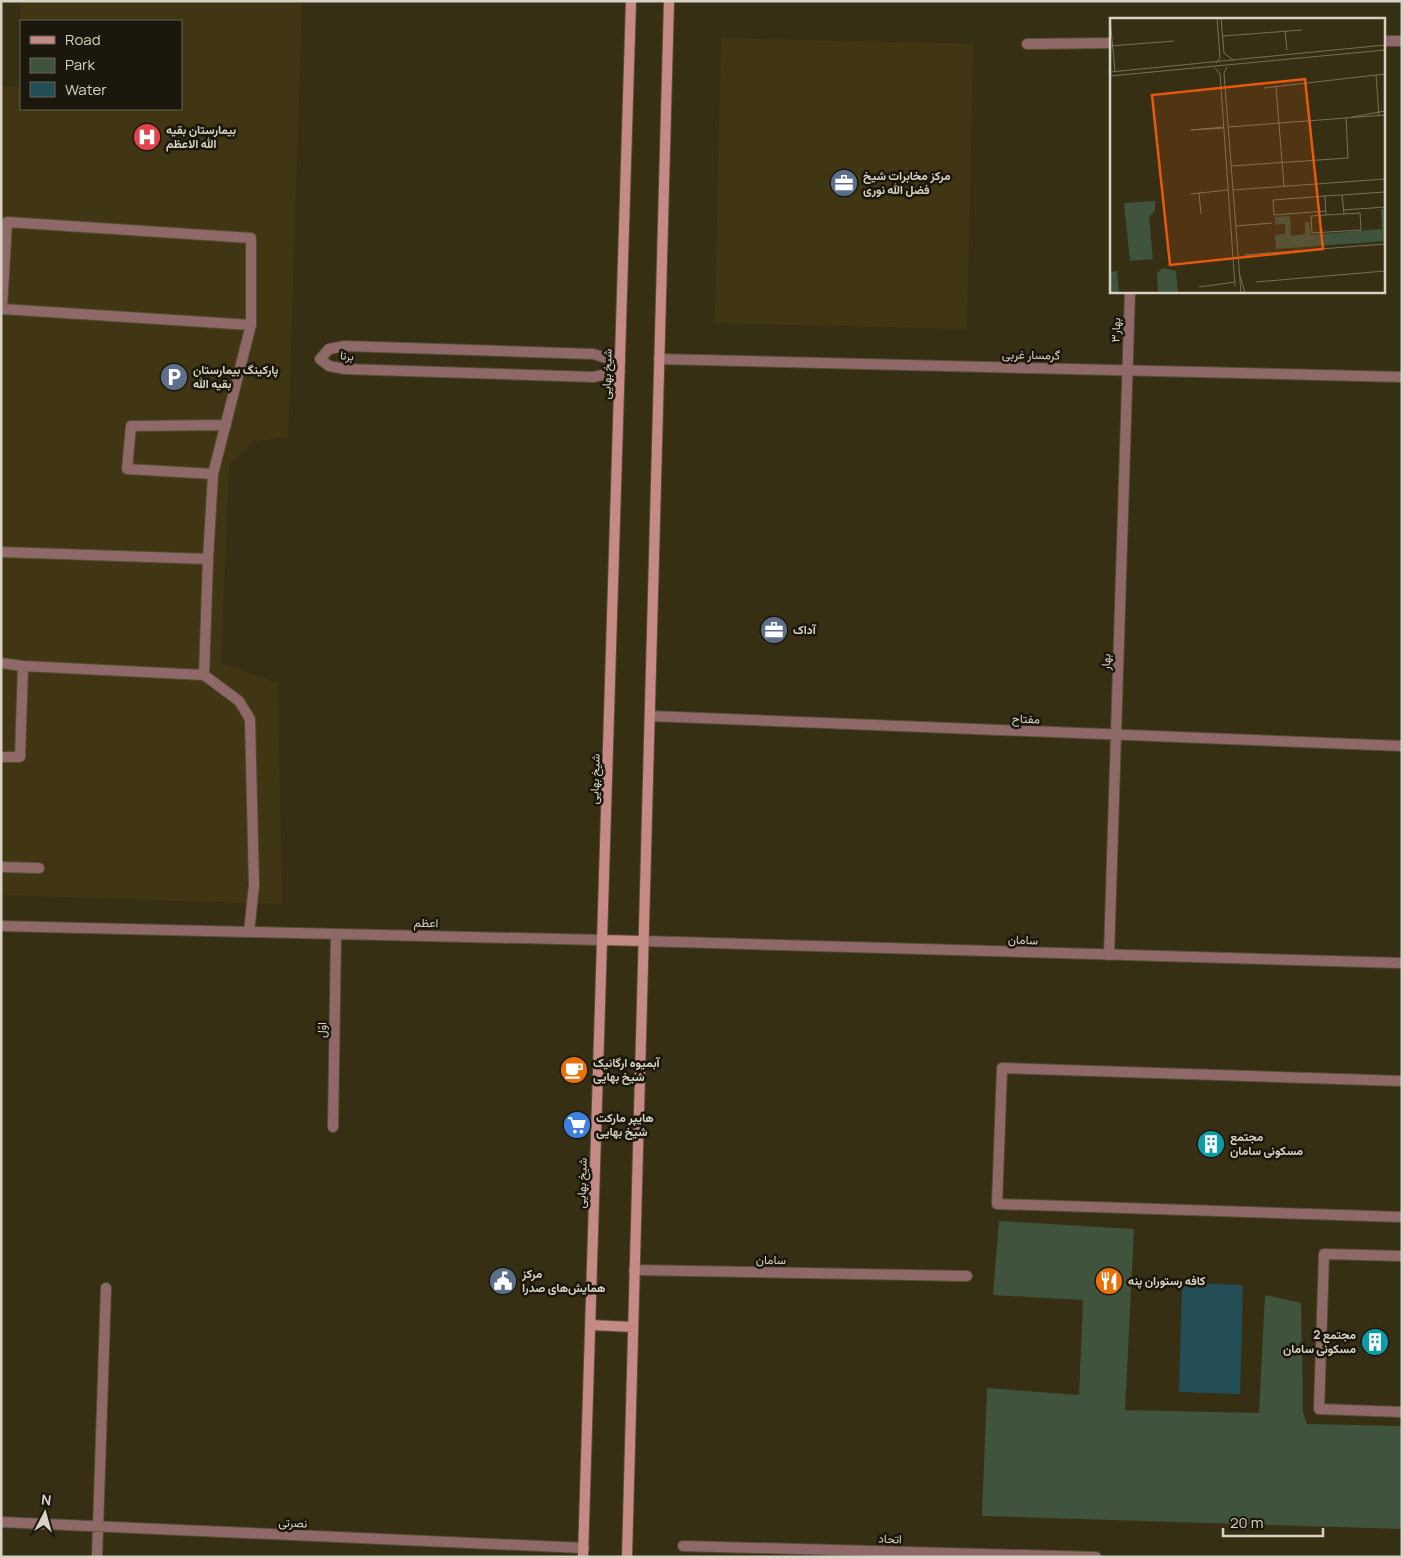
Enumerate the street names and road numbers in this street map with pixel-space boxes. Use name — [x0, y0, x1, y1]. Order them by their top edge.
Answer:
street label: بهار۳ — [1107, 317, 1124, 343]
street label: گرمسار غربی — [1002, 345, 1060, 364]
street label: برنا — [339, 346, 355, 365]
street label: شیخ بهایی — [597, 348, 617, 400]
street label: بهار — [1097, 653, 1114, 672]
street label: مفتاح — [1012, 710, 1040, 728]
street label: شیخ بهایی — [585, 753, 605, 805]
street label: اعظم — [413, 914, 439, 931]
street label: سامان — [1008, 930, 1038, 949]
street label: اوّل — [313, 1022, 330, 1038]
street label: شیخ بهایی — [572, 1157, 592, 1209]
street label: سامان — [756, 1251, 786, 1268]
street label: نصرتی — [278, 1513, 308, 1532]
street label: اتحاد — [878, 1530, 902, 1547]

